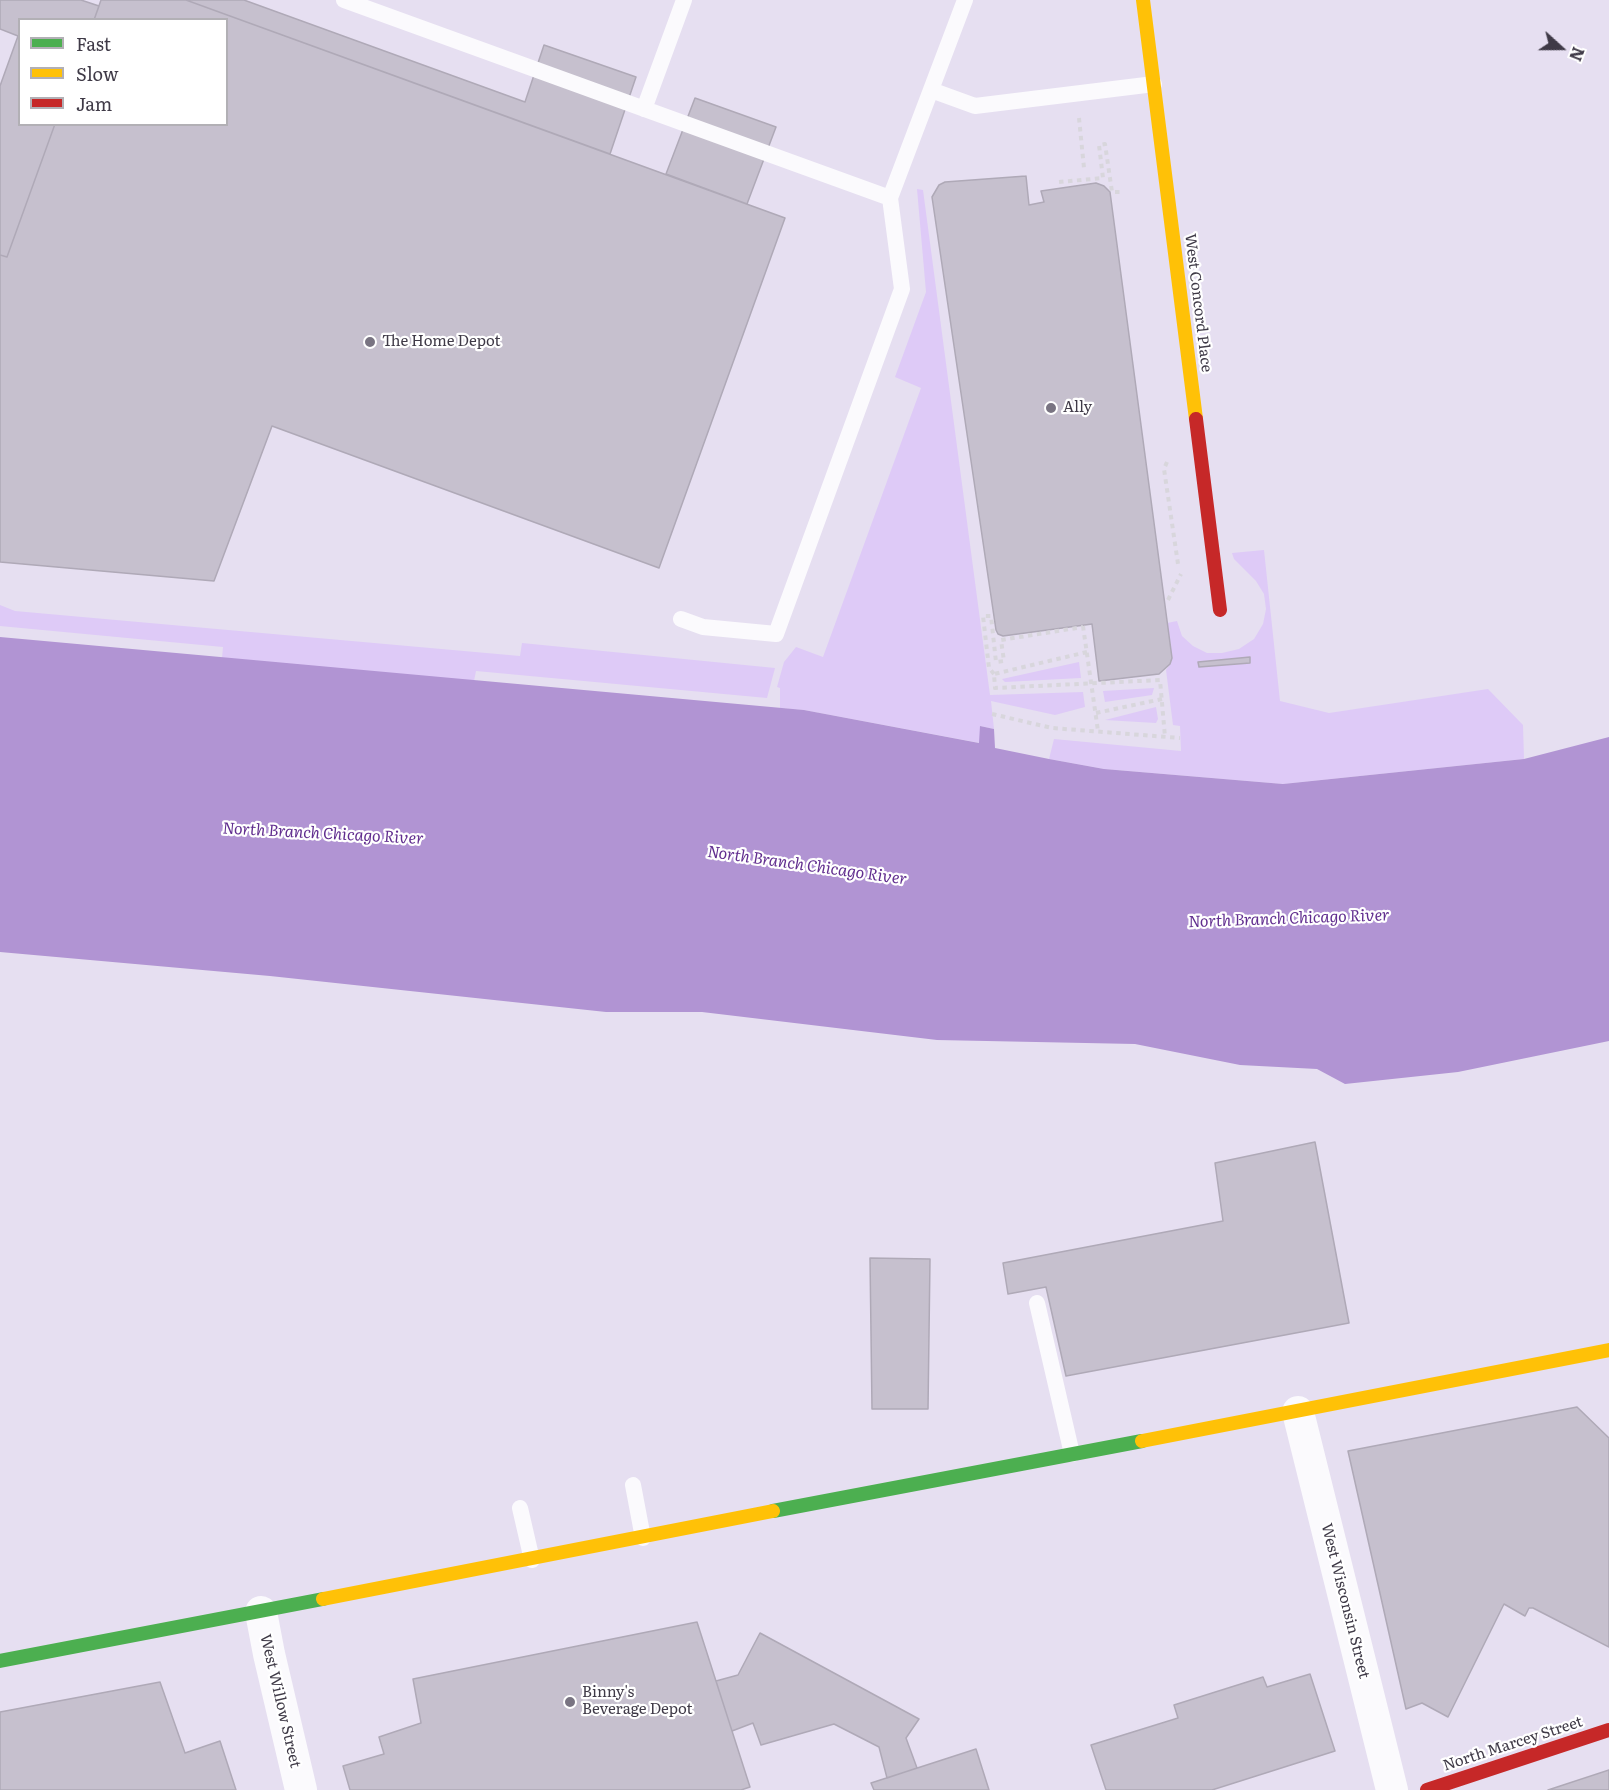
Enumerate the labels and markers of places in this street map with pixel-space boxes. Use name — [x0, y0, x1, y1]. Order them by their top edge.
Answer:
place label: The Home Depot — [382, 333, 501, 351]
marker: The Home Depot — [363, 335, 377, 349]
place label: Ally — [1063, 399, 1092, 417]
marker: Ally — [1044, 401, 1058, 415]
place label: Binny's Beverage Depot — [582, 1684, 693, 1719]
marker: Binny's Beverage Depot — [563, 1695, 577, 1709]

